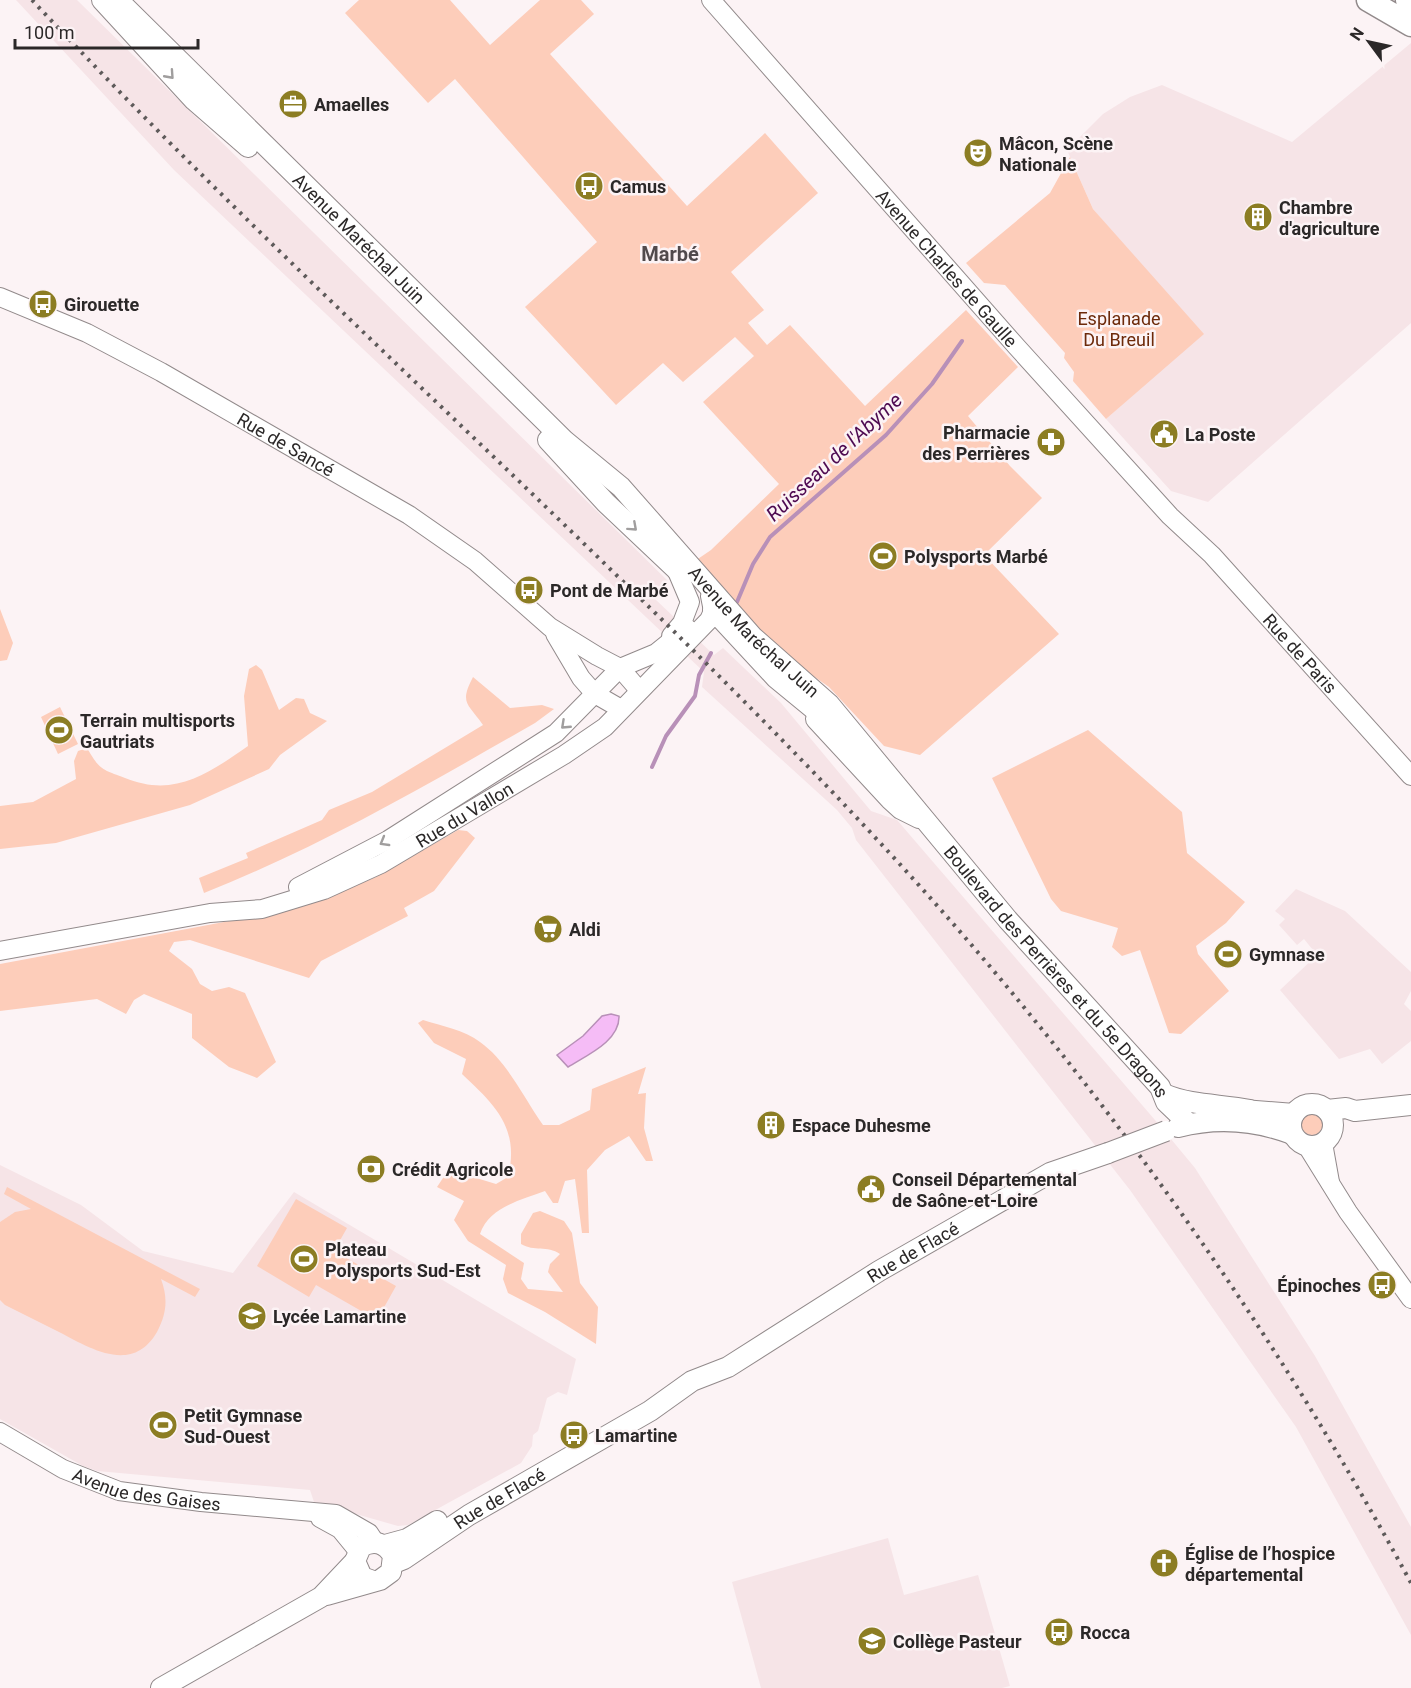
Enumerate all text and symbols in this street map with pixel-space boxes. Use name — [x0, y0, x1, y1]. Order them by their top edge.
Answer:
scale bar — [15, 12, 198, 50]
north arrow — [1339, 12, 1399, 72]
text: 100 m — [24, 22, 75, 43]
text: N — [1346, 24, 1368, 44]
one-way arrow — [163, 68, 174, 78]
office icon: Amaelles — [277, 88, 309, 120]
place label: Amaelles — [314, 94, 389, 115]
place label: Mâcon, Scène Nationale — [999, 133, 1113, 175]
theatre icon: Mâcon, Scène Nationale — [962, 137, 994, 169]
street label: Avenue Maréchal Juin — [289, 169, 430, 308]
bus stop icon: Camus — [573, 170, 605, 202]
place label: Camus — [610, 176, 666, 197]
street label: Avenue Charles de Gaulle — [872, 185, 1022, 351]
place label: Chambre d'agriculture — [1279, 197, 1380, 239]
building icon: Chambre d'agriculture — [1242, 201, 1274, 233]
district label: Marbé — [641, 242, 699, 266]
bus stop icon: Girouette — [27, 288, 59, 320]
place label: Girouette — [64, 294, 139, 315]
park label: Esplanade Du Breuil — [1077, 308, 1161, 350]
water label: Ruisseau de l'Abyme — [761, 388, 907, 526]
street label: Rue de Sancé — [234, 408, 338, 480]
public building icon: La Poste — [1148, 418, 1180, 450]
place label: Pharmacie des Perrières — [922, 422, 1030, 464]
place label: La Poste — [1185, 424, 1256, 445]
pharmacy icon: Pharmacie des Perrières — [1035, 426, 1067, 458]
one-way arrow — [626, 520, 637, 531]
sports icon: Polysports Marbé — [867, 540, 899, 572]
place label: Polysports Marbé — [904, 546, 1048, 567]
street label: Avenue Maréchal Juin — [685, 561, 824, 701]
bus stop icon: Pont de Marbé — [513, 574, 545, 606]
place label: Pont de Marbé — [550, 580, 669, 601]
street label: Rue de Paris — [1259, 609, 1342, 697]
place label: Terrain multisports Gautriats — [80, 710, 235, 752]
sports icon: Terrain multisports Gautriats — [43, 714, 75, 746]
one-way arrow — [561, 717, 572, 728]
street label: Rue du Vallon — [412, 777, 517, 851]
one-way arrow — [380, 835, 390, 847]
street label: Boulevard des Perrières et du 5e Dragons — [940, 841, 1173, 1100]
supermarket icon: Aldi — [532, 913, 564, 945]
place label: Aldi — [569, 919, 601, 940]
sports icon: Gymnase — [1212, 938, 1244, 970]
place label: Gymnase — [1249, 944, 1325, 965]
building icon: Espace Duhesme — [755, 1109, 787, 1141]
place label: Espace Duhesme — [792, 1115, 931, 1136]
bank icon: Crédit Agricole — [355, 1153, 387, 1185]
place label: Crédit Agricole — [392, 1159, 513, 1180]
place label: Conseil Départemental de Saône-et-Loire — [892, 1169, 1077, 1211]
public building icon: Conseil Départemental de Saône-et-Loire — [855, 1173, 887, 1205]
street label: Rue de Flacé — [863, 1217, 962, 1286]
place label: Plateau Polysports Sud-Est — [325, 1239, 481, 1281]
sports icon: Plateau Polysports Sud-Est — [288, 1243, 320, 1275]
bus stop icon: Épinoches — [1366, 1269, 1398, 1301]
place label: Épinoches — [1277, 1275, 1361, 1296]
school or university icon: Lycée Lamartine — [236, 1300, 268, 1332]
place label: Lycée Lamartine — [273, 1306, 406, 1327]
place label: Petit Gymnase Sud-Ouest — [184, 1405, 303, 1447]
sports icon: Petit Gymnase Sud-Ouest — [147, 1409, 179, 1441]
bus stop icon: Lamartine — [558, 1419, 590, 1451]
place label: Lamartine — [595, 1425, 678, 1446]
street label: Avenue des Gaises — [70, 1463, 222, 1514]
street label: Rue de Flacé — [450, 1463, 549, 1533]
place label: Église de l’hospice départemental — [1185, 1543, 1335, 1585]
church icon: Église de l’hospice départemental — [1148, 1547, 1180, 1579]
bus stop icon: Rocca — [1043, 1616, 1075, 1648]
place label: Rocca — [1080, 1622, 1130, 1643]
school or university icon: Collège Pasteur — [856, 1625, 888, 1657]
place label: Collège Pasteur — [893, 1631, 1022, 1652]

